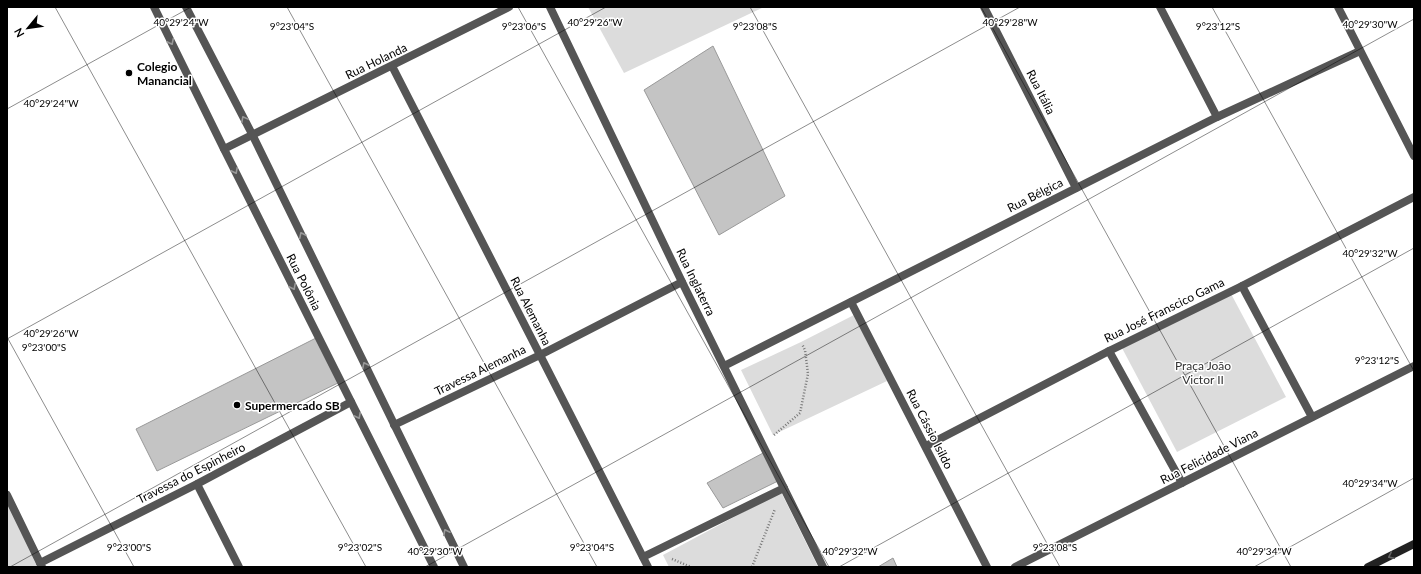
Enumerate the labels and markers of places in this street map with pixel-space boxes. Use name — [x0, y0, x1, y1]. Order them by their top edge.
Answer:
place label: Colegio Manancial — [137, 59, 192, 88]
marker: Colegio Manancial — [124, 68, 134, 78]
place label: Supermercado SB — [245, 398, 340, 413]
marker: Supermercado SB — [232, 400, 242, 410]

